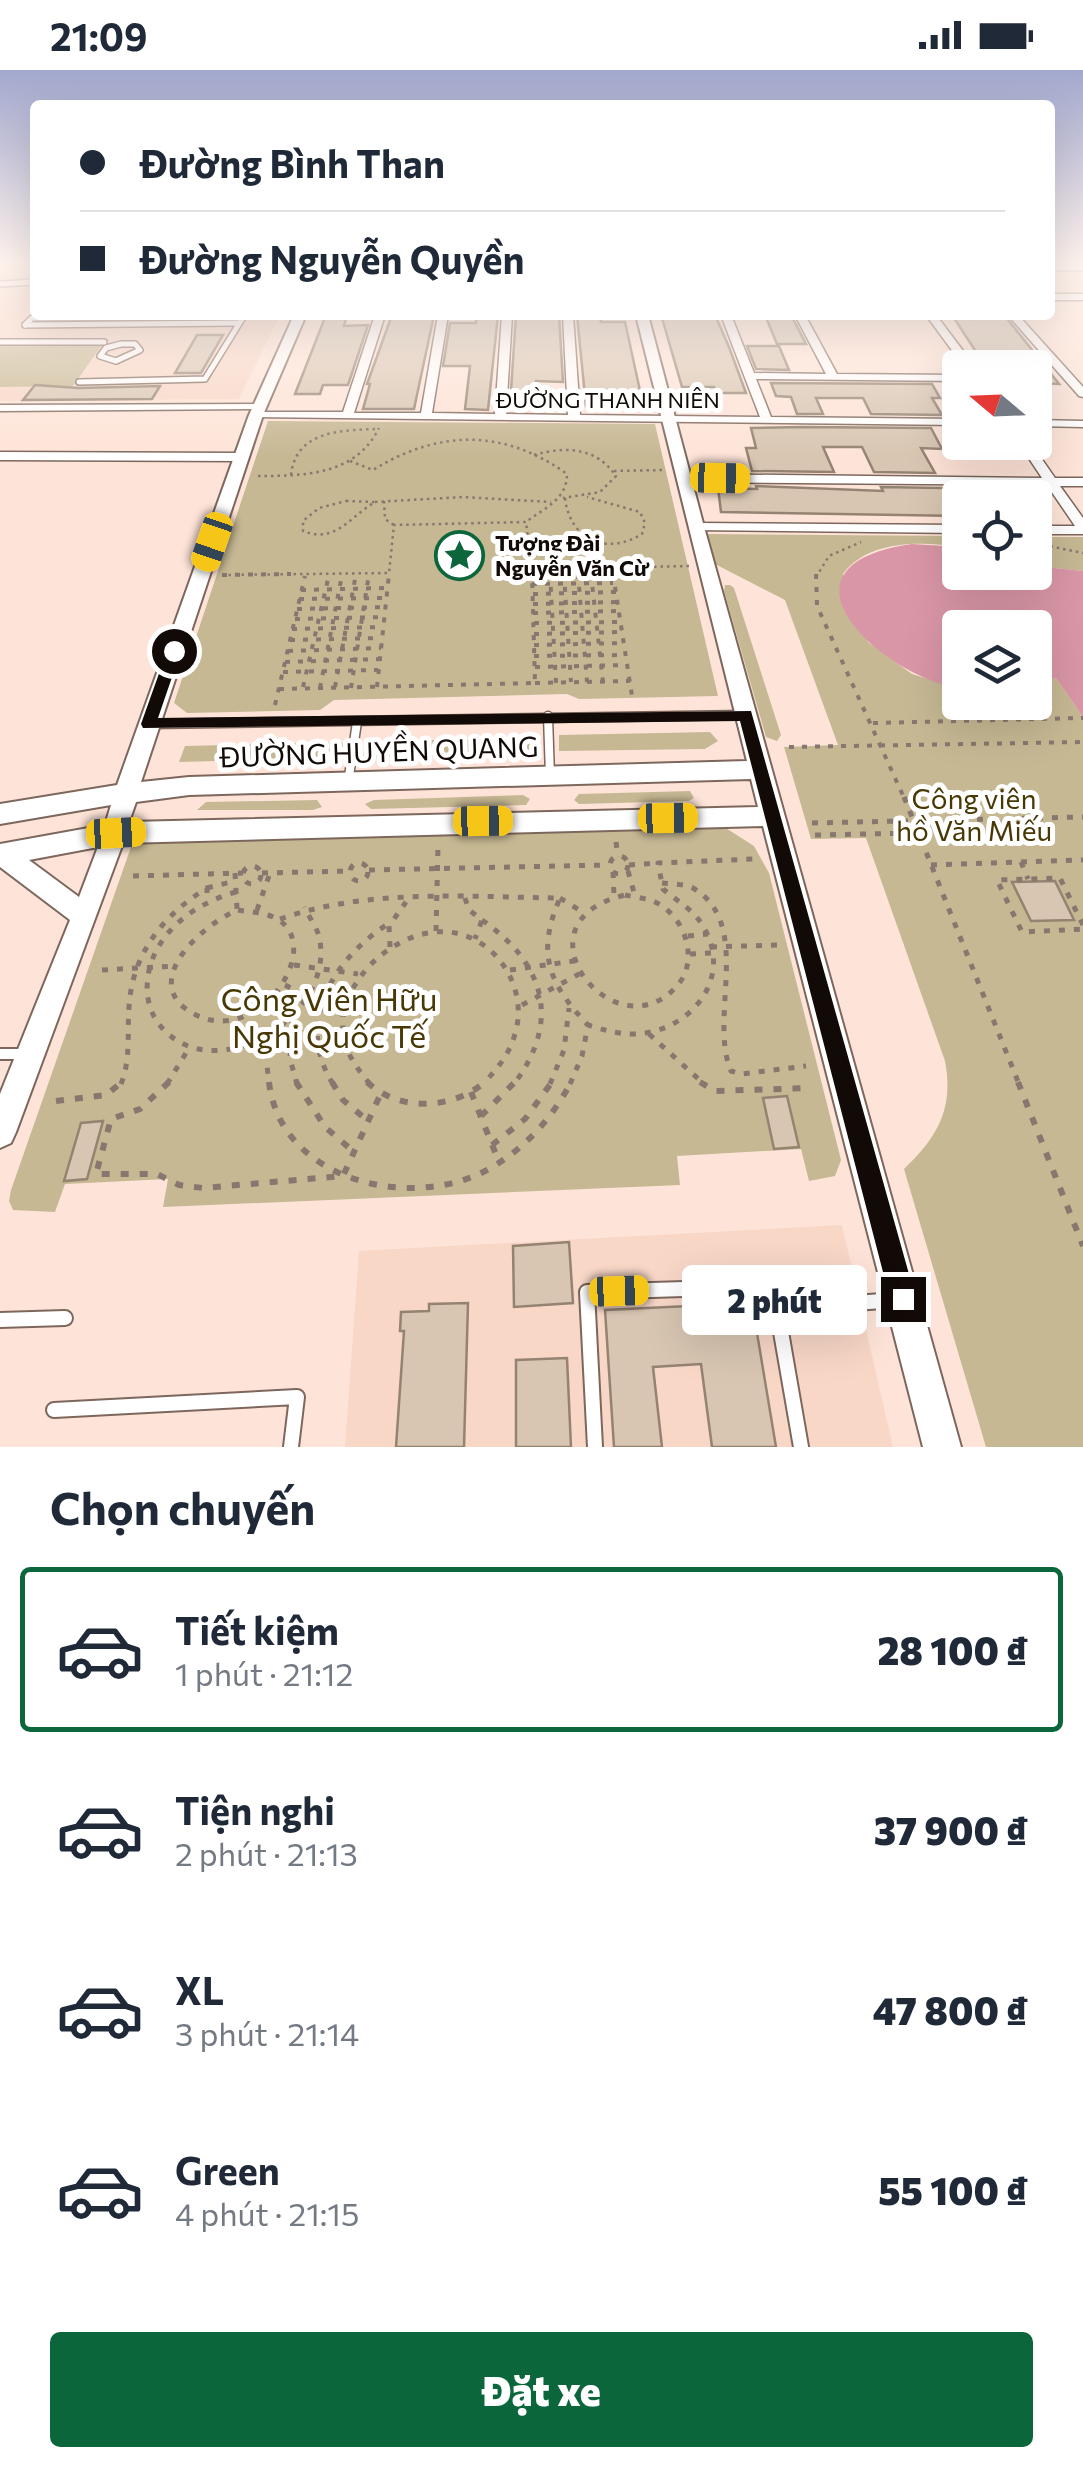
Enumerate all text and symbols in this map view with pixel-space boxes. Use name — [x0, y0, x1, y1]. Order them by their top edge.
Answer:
text: 21:09 — [50, 12, 148, 59]
text: Đường Bình Than — [140, 139, 445, 186]
text: Đường Nguyễn Quyền — [140, 235, 524, 282]
north arrow — [942, 350, 1052, 460]
map controls — [942, 350, 1052, 720]
street label: ĐƯỜNG THANH NIÊN — [495, 386, 720, 413]
car — [690, 462, 750, 494]
button: locate — [942, 480, 1052, 590]
car — [188, 509, 236, 575]
place icon: Tượng Đài Nguyễn Văn Cừ — [434, 529, 486, 581]
place label: Tượng Đài Nguyễn Văn Cừ — [495, 529, 650, 581]
button: layers — [942, 610, 1052, 720]
route start — [152, 629, 197, 674]
street label: ĐƯỜNG HUYỀN QUANG — [218, 725, 539, 774]
park label: Công viên hồ Văn Miếu — [896, 781, 1052, 847]
car — [638, 802, 698, 834]
car — [453, 805, 513, 837]
car — [85, 816, 147, 850]
park label: Công Viên Hữu Nghị Quốc Tế — [221, 978, 437, 1055]
callout: 2 phút — [683, 1264, 868, 1334]
car — [588, 1275, 650, 1307]
route end — [881, 1277, 926, 1322]
text: 2 phút — [727, 1280, 822, 1320]
text: Chọn chuyến — [50, 1479, 315, 1534]
icon: car — [55, 1605, 145, 1695]
text: Tiết kiệm — [175, 1606, 339, 1653]
text: 28 100 ₫ — [878, 1626, 1028, 1673]
text: 1 phút · 21:12 — [175, 1653, 353, 1693]
icon: car — [55, 1785, 145, 1875]
text: Tiện nghi — [175, 1786, 335, 1833]
text: 37 900 ₫ — [874, 1806, 1028, 1853]
text: 2 phút · 21:13 — [175, 1833, 358, 1873]
icon: car — [55, 1965, 145, 2055]
text: XL — [175, 1966, 224, 2013]
text: 47 800 ₫ — [873, 1986, 1028, 2033]
text: 3 phút · 21:14 — [175, 2013, 359, 2053]
icon: car — [55, 2145, 145, 2235]
text: Green — [175, 2146, 280, 2193]
text: 55 100 ₫ — [878, 2166, 1028, 2213]
text: 4 phút · 21:15 — [175, 2193, 359, 2233]
button: Đặt xe — [50, 2332, 1033, 2447]

